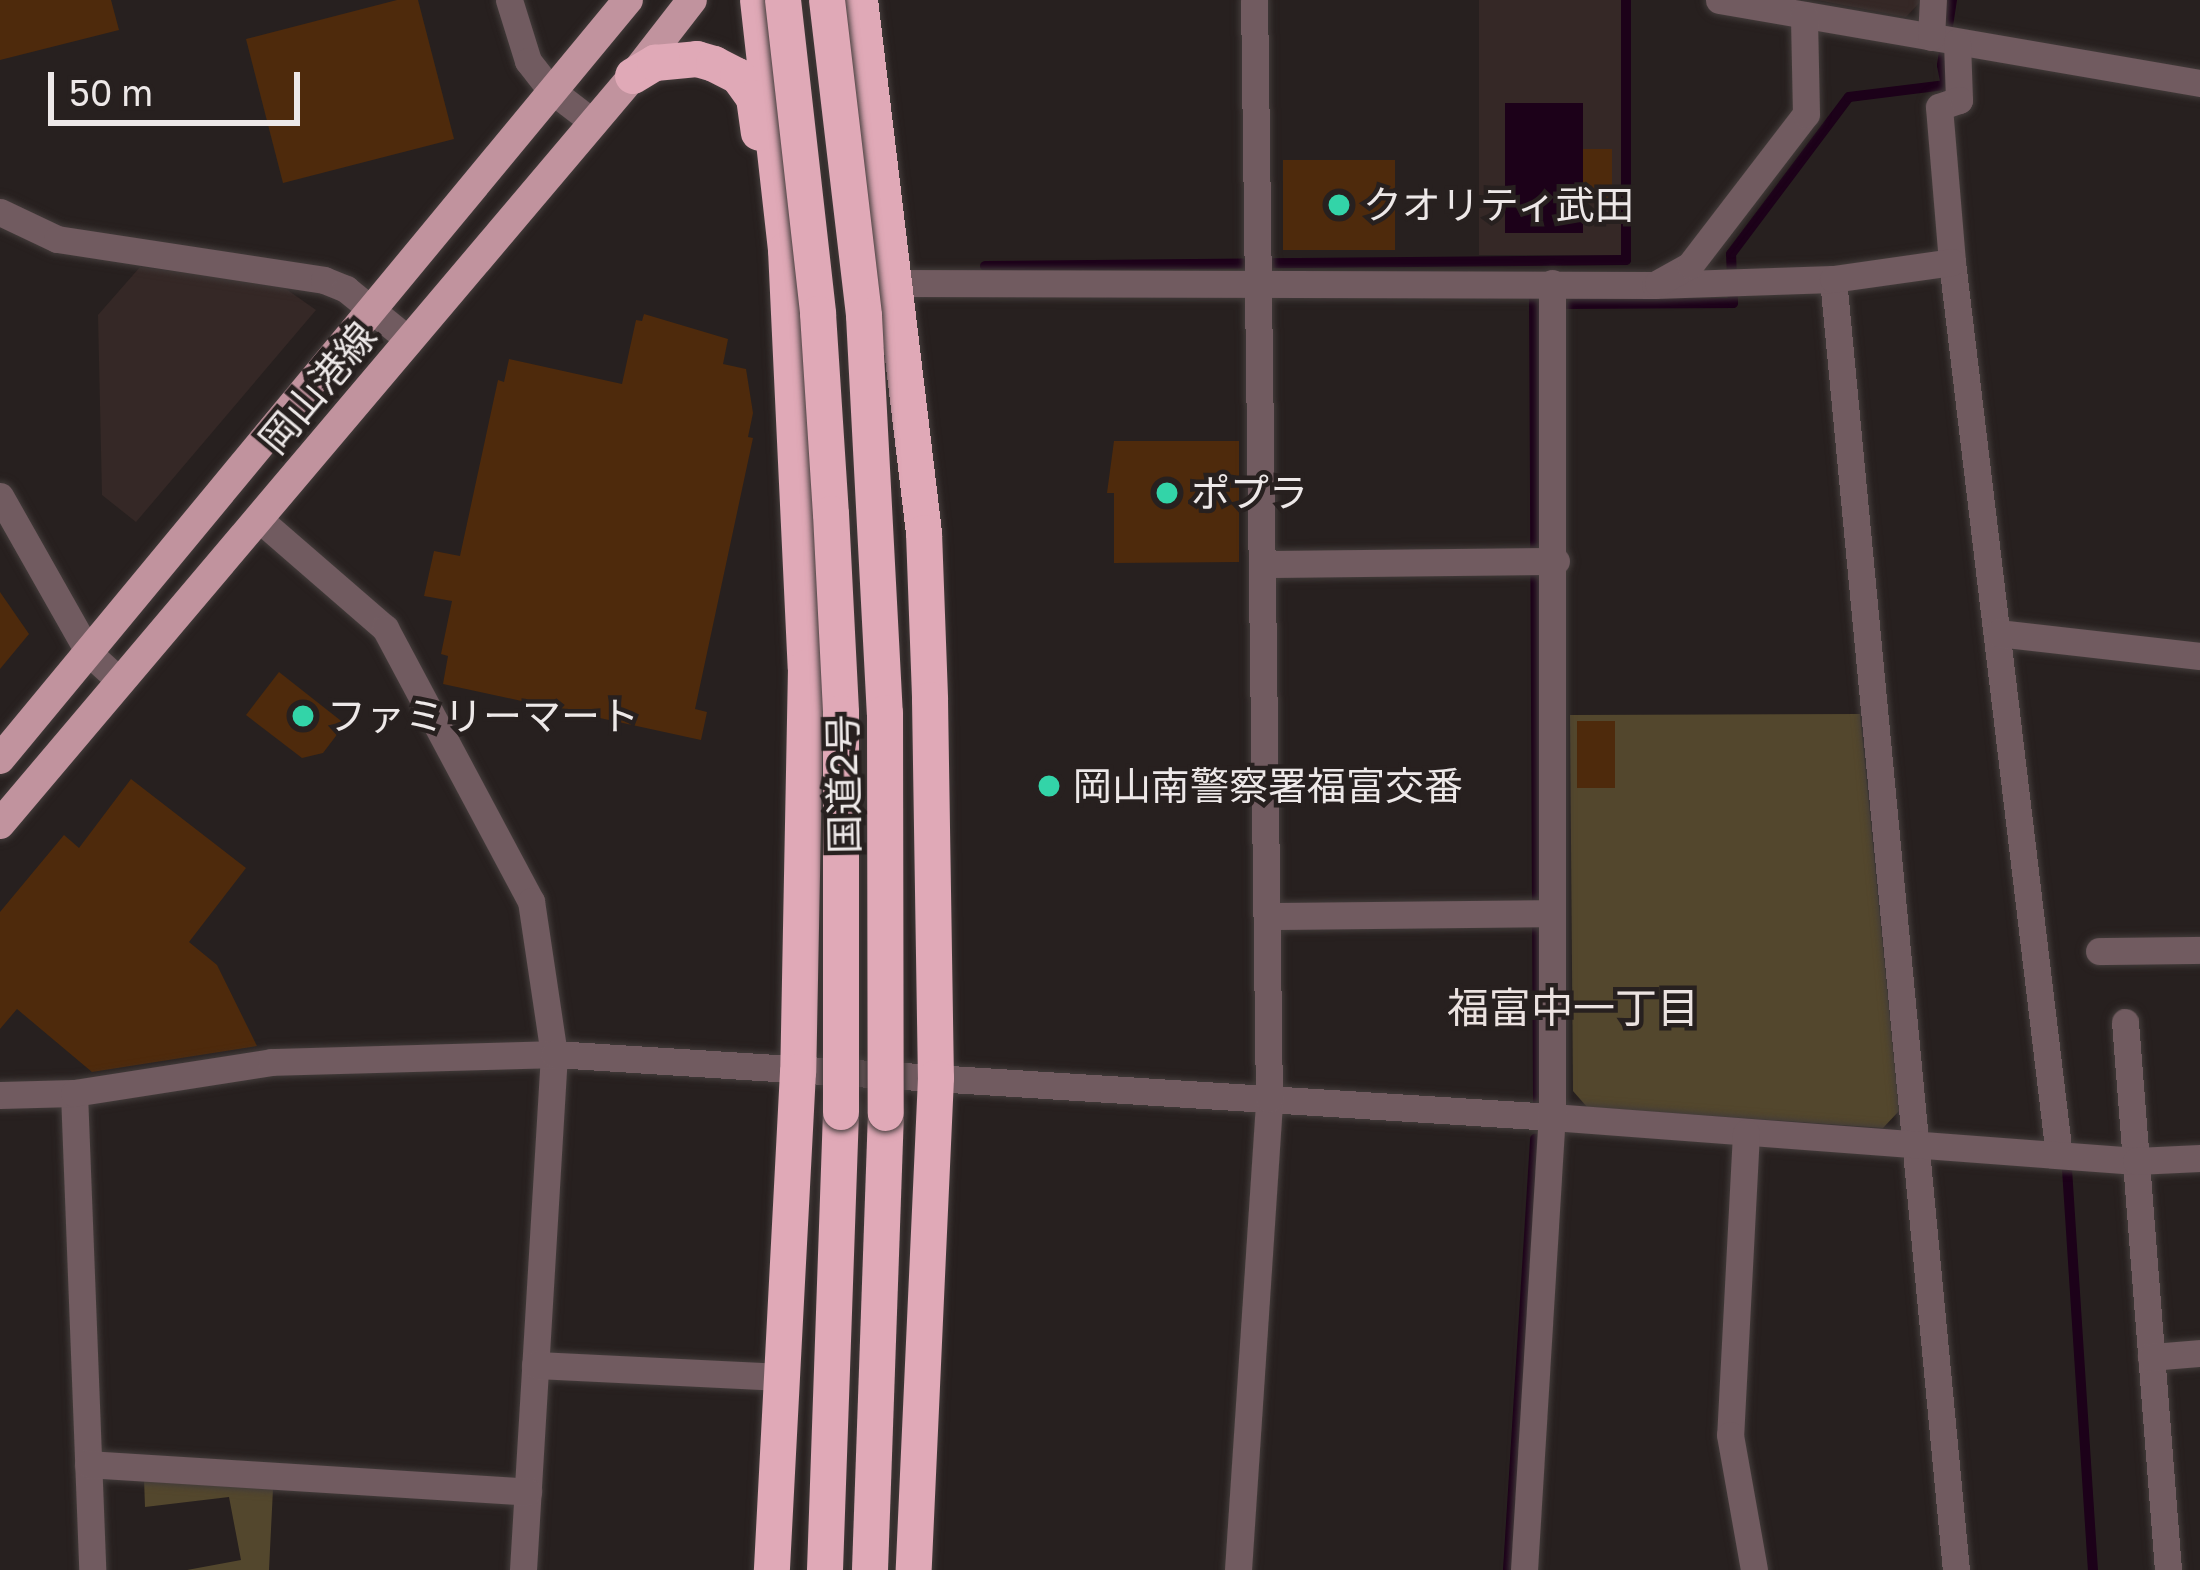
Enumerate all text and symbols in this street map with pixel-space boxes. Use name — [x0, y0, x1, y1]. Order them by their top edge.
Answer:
scale bar — [54, 48, 306, 122]
text: 50 m — [69, 71, 153, 114]
place label: クオリティ武田 — [1363, 182, 1636, 228]
marker: クオリティ武田 — [1326, 192, 1352, 218]
street label: 岡山港線 — [250, 313, 386, 463]
place label: ポプラ — [1191, 470, 1308, 516]
marker: ポプラ — [1154, 480, 1180, 506]
place label: ファミリーマート — [327, 693, 639, 739]
marker: ファミリーマート — [290, 703, 316, 729]
street label: 国道2号 — [819, 714, 869, 854]
place label: 岡山南警察署福富交番 — [1073, 763, 1463, 809]
marker: 岡山南警察署福富交番 — [1036, 773, 1062, 799]
district label: 福富中一丁目 — [1447, 982, 1699, 1032]

